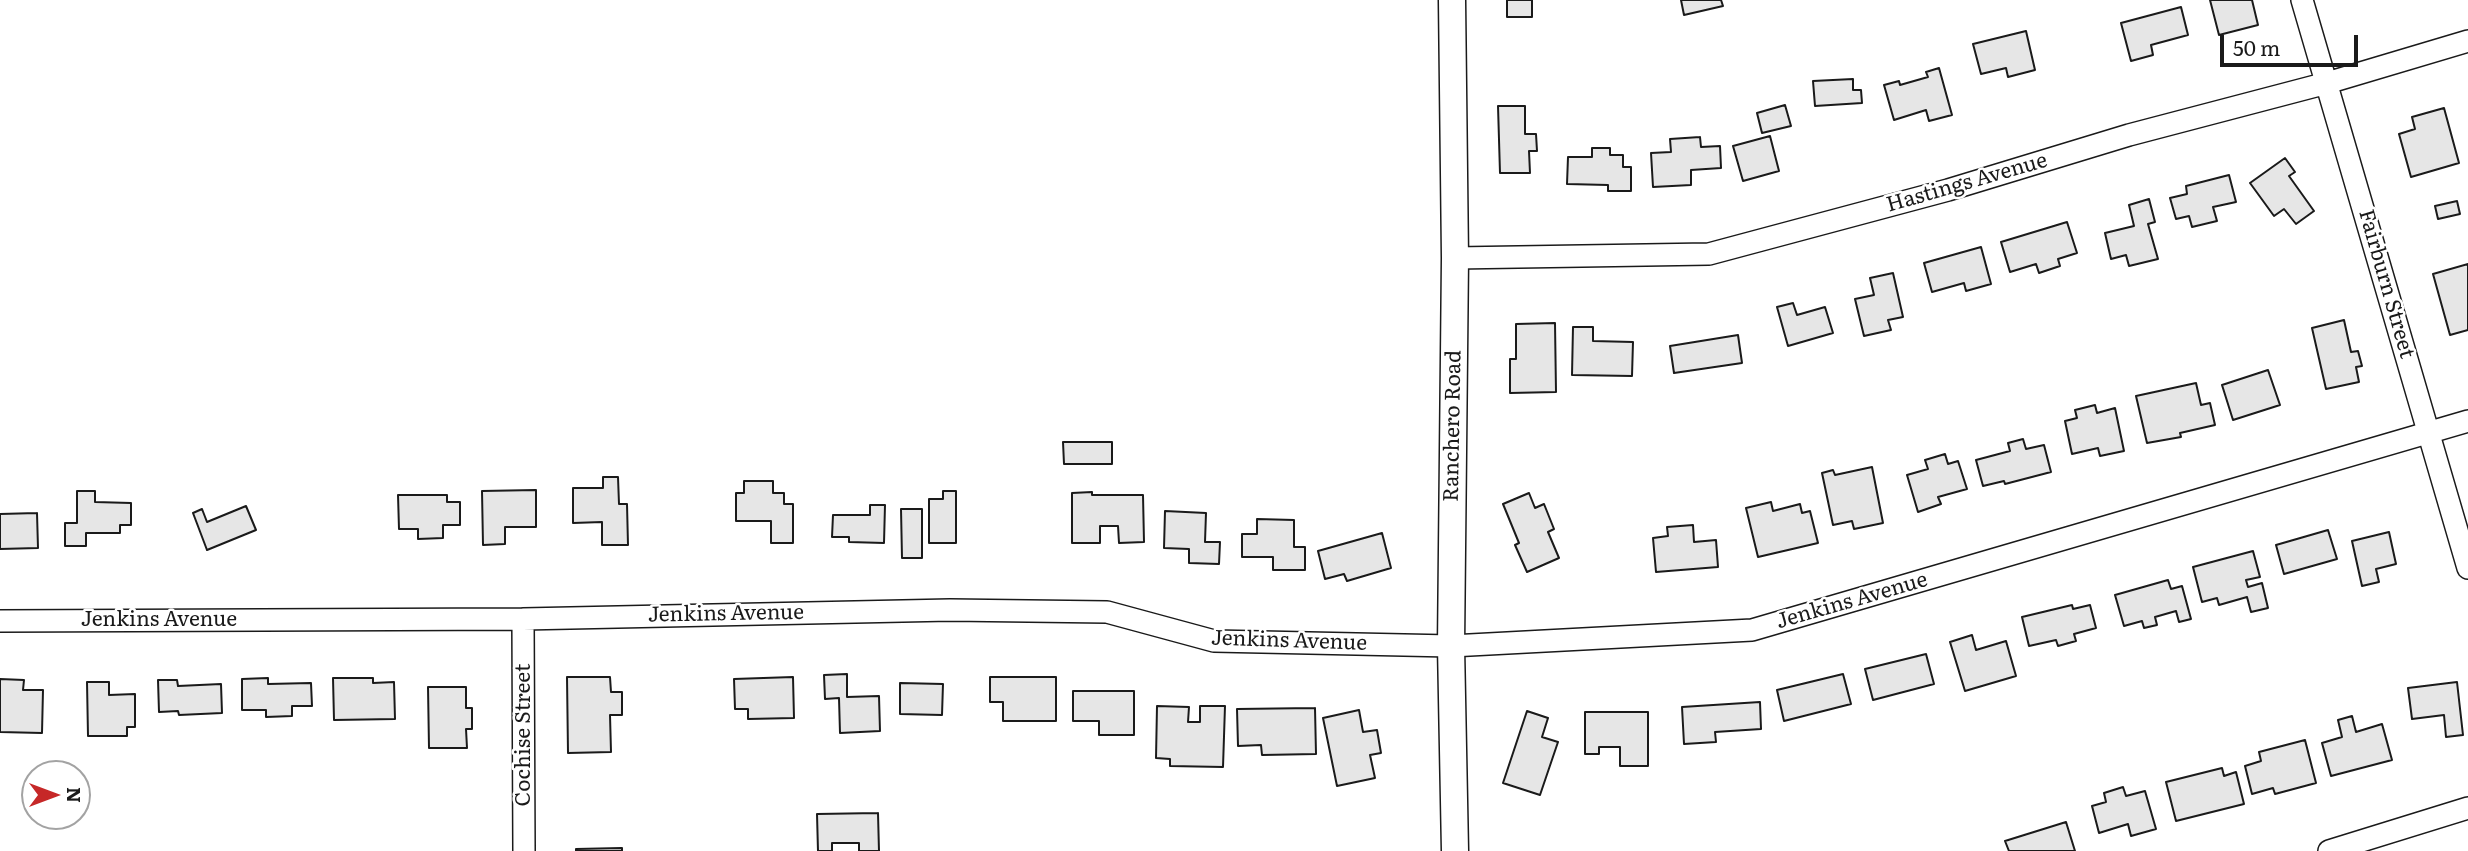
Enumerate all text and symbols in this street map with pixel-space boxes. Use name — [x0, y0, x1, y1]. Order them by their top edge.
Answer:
scale bar — [2223, 21, 2361, 65]
text: 50 m — [2233, 31, 2280, 62]
street label: Hastings Avenue — [1884, 148, 2050, 218]
street label: Fairburn Street — [2353, 207, 2419, 361]
street label: Ranchero Road — [1439, 350, 1467, 502]
street label: Jenkins Avenue — [1773, 567, 1931, 635]
street label: Jenkins Avenue — [648, 600, 804, 628]
street label: Jenkins Avenue — [81, 607, 237, 633]
street label: Jenkins Avenue — [1210, 626, 1368, 656]
street label: Cochise Street — [511, 664, 537, 806]
north arrow — [21, 760, 91, 830]
text: N — [61, 787, 89, 803]

